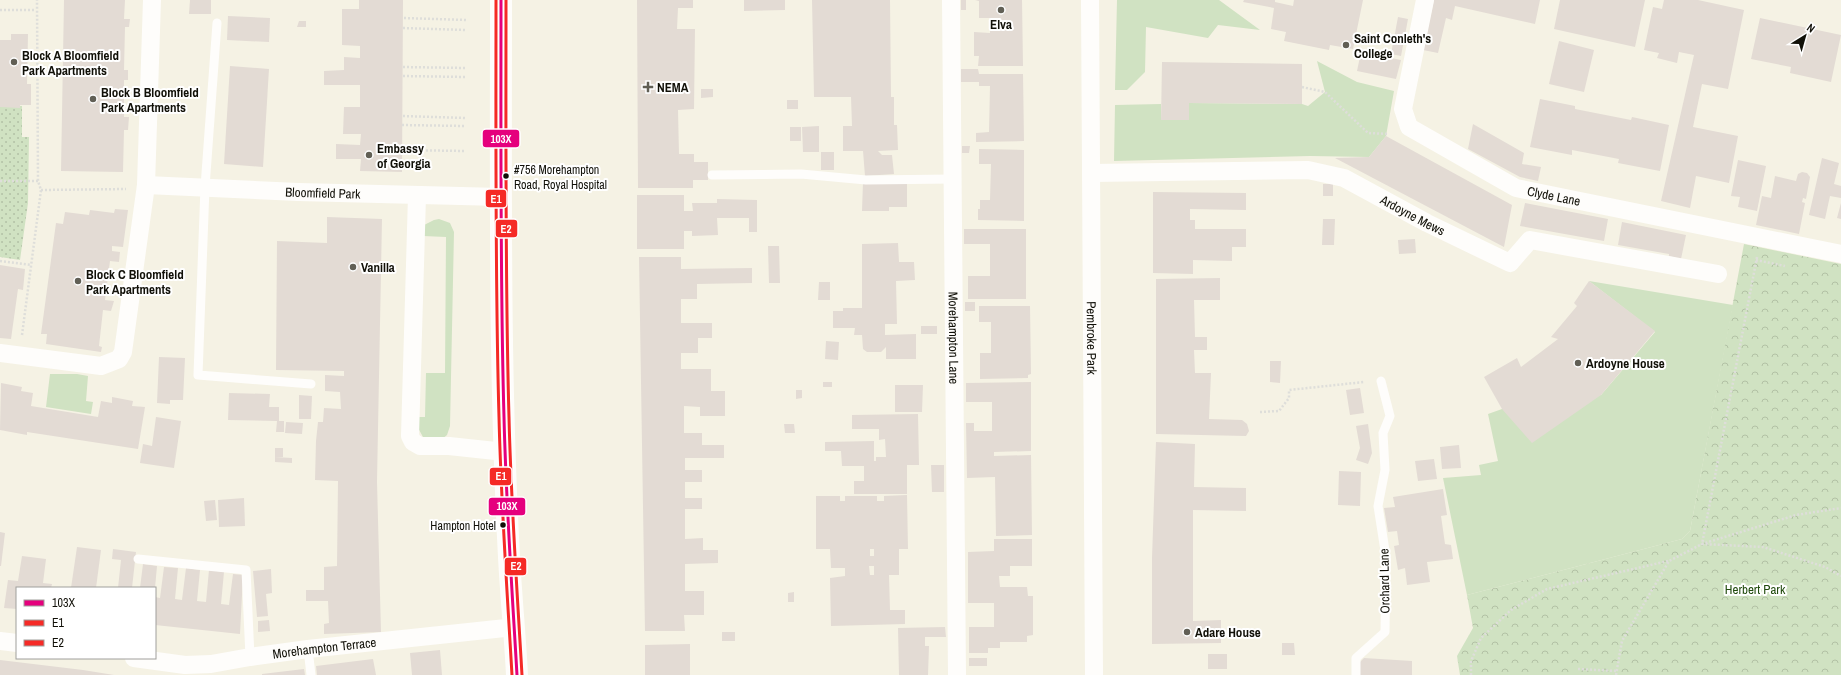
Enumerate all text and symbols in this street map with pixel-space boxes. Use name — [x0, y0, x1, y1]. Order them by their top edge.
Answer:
marker: Elva — [996, 5, 1006, 15]
place label: Elva — [990, 16, 1012, 33]
north arrow — [1785, 16, 1825, 56]
text: N — [1804, 20, 1818, 36]
place label: Saint Conleth's College — [1354, 30, 1431, 62]
marker: Saint Conleth's College — [1341, 40, 1351, 50]
place label: Block A Bloomfield Park Apartments — [22, 47, 119, 79]
marker: Block A Bloomfield Park Apartments — [9, 57, 19, 67]
place label: NEMA — [657, 79, 689, 96]
marker: NEMA — [642, 81, 654, 93]
place label: Block B Bloomfield Park Apartments — [101, 84, 199, 116]
marker: Block B Bloomfield Park Apartments — [88, 94, 98, 104]
line badge: 103X — [482, 129, 520, 148]
text: 103X — [490, 132, 512, 146]
place label: Embassy of Georgia — [377, 140, 430, 172]
marker: Embassy of Georgia — [364, 150, 374, 160]
place label: #756 Morehampton Road, Royal Hospital — [514, 162, 607, 193]
marker: #756 Morehampton Road, Royal Hospital — [501, 171, 511, 181]
street label: Clyde Lane — [1526, 182, 1582, 210]
street label: Bloomfield Park — [285, 183, 361, 203]
line badge: E1 — [485, 189, 507, 208]
street label: Ardoyne Mews — [1376, 191, 1448, 239]
text: E1 — [490, 192, 502, 206]
line badge: E2 — [495, 219, 518, 238]
text: E2 — [500, 222, 512, 236]
place label: Vanilla — [361, 259, 395, 276]
marker: Vanilla — [348, 262, 358, 272]
place label: Block C Bloomfield Park Apartments — [86, 266, 184, 298]
marker: Block C Bloomfield Park Apartments — [73, 276, 83, 286]
street label: Morehampton Lane — [945, 292, 962, 384]
street label: Pembroke Park — [1083, 301, 1100, 376]
place label: Ardoyne House — [1586, 355, 1665, 372]
marker: Ardoyne House — [1573, 358, 1583, 368]
line badge: E1 — [489, 467, 512, 486]
text: E1 — [495, 469, 507, 483]
line badge: 103X — [488, 497, 526, 516]
text: 103X — [496, 499, 518, 513]
place label: Hampton Hotel — [430, 518, 496, 534]
marker: Hampton Hotel — [498, 520, 508, 530]
street label: Orchard Lane — [1375, 548, 1394, 614]
line badge: E2 — [504, 557, 527, 576]
text: E2 — [510, 559, 522, 573]
park label: Herbert Park — [1725, 581, 1786, 598]
legend — [16, 587, 156, 659]
text: 103X — [52, 595, 75, 611]
text: E1 — [52, 615, 65, 631]
place label: Adare House — [1195, 624, 1261, 641]
marker: Adare House — [1182, 627, 1192, 637]
street label: Morehampton Terrace — [271, 634, 377, 663]
text: E2 — [52, 635, 64, 651]

